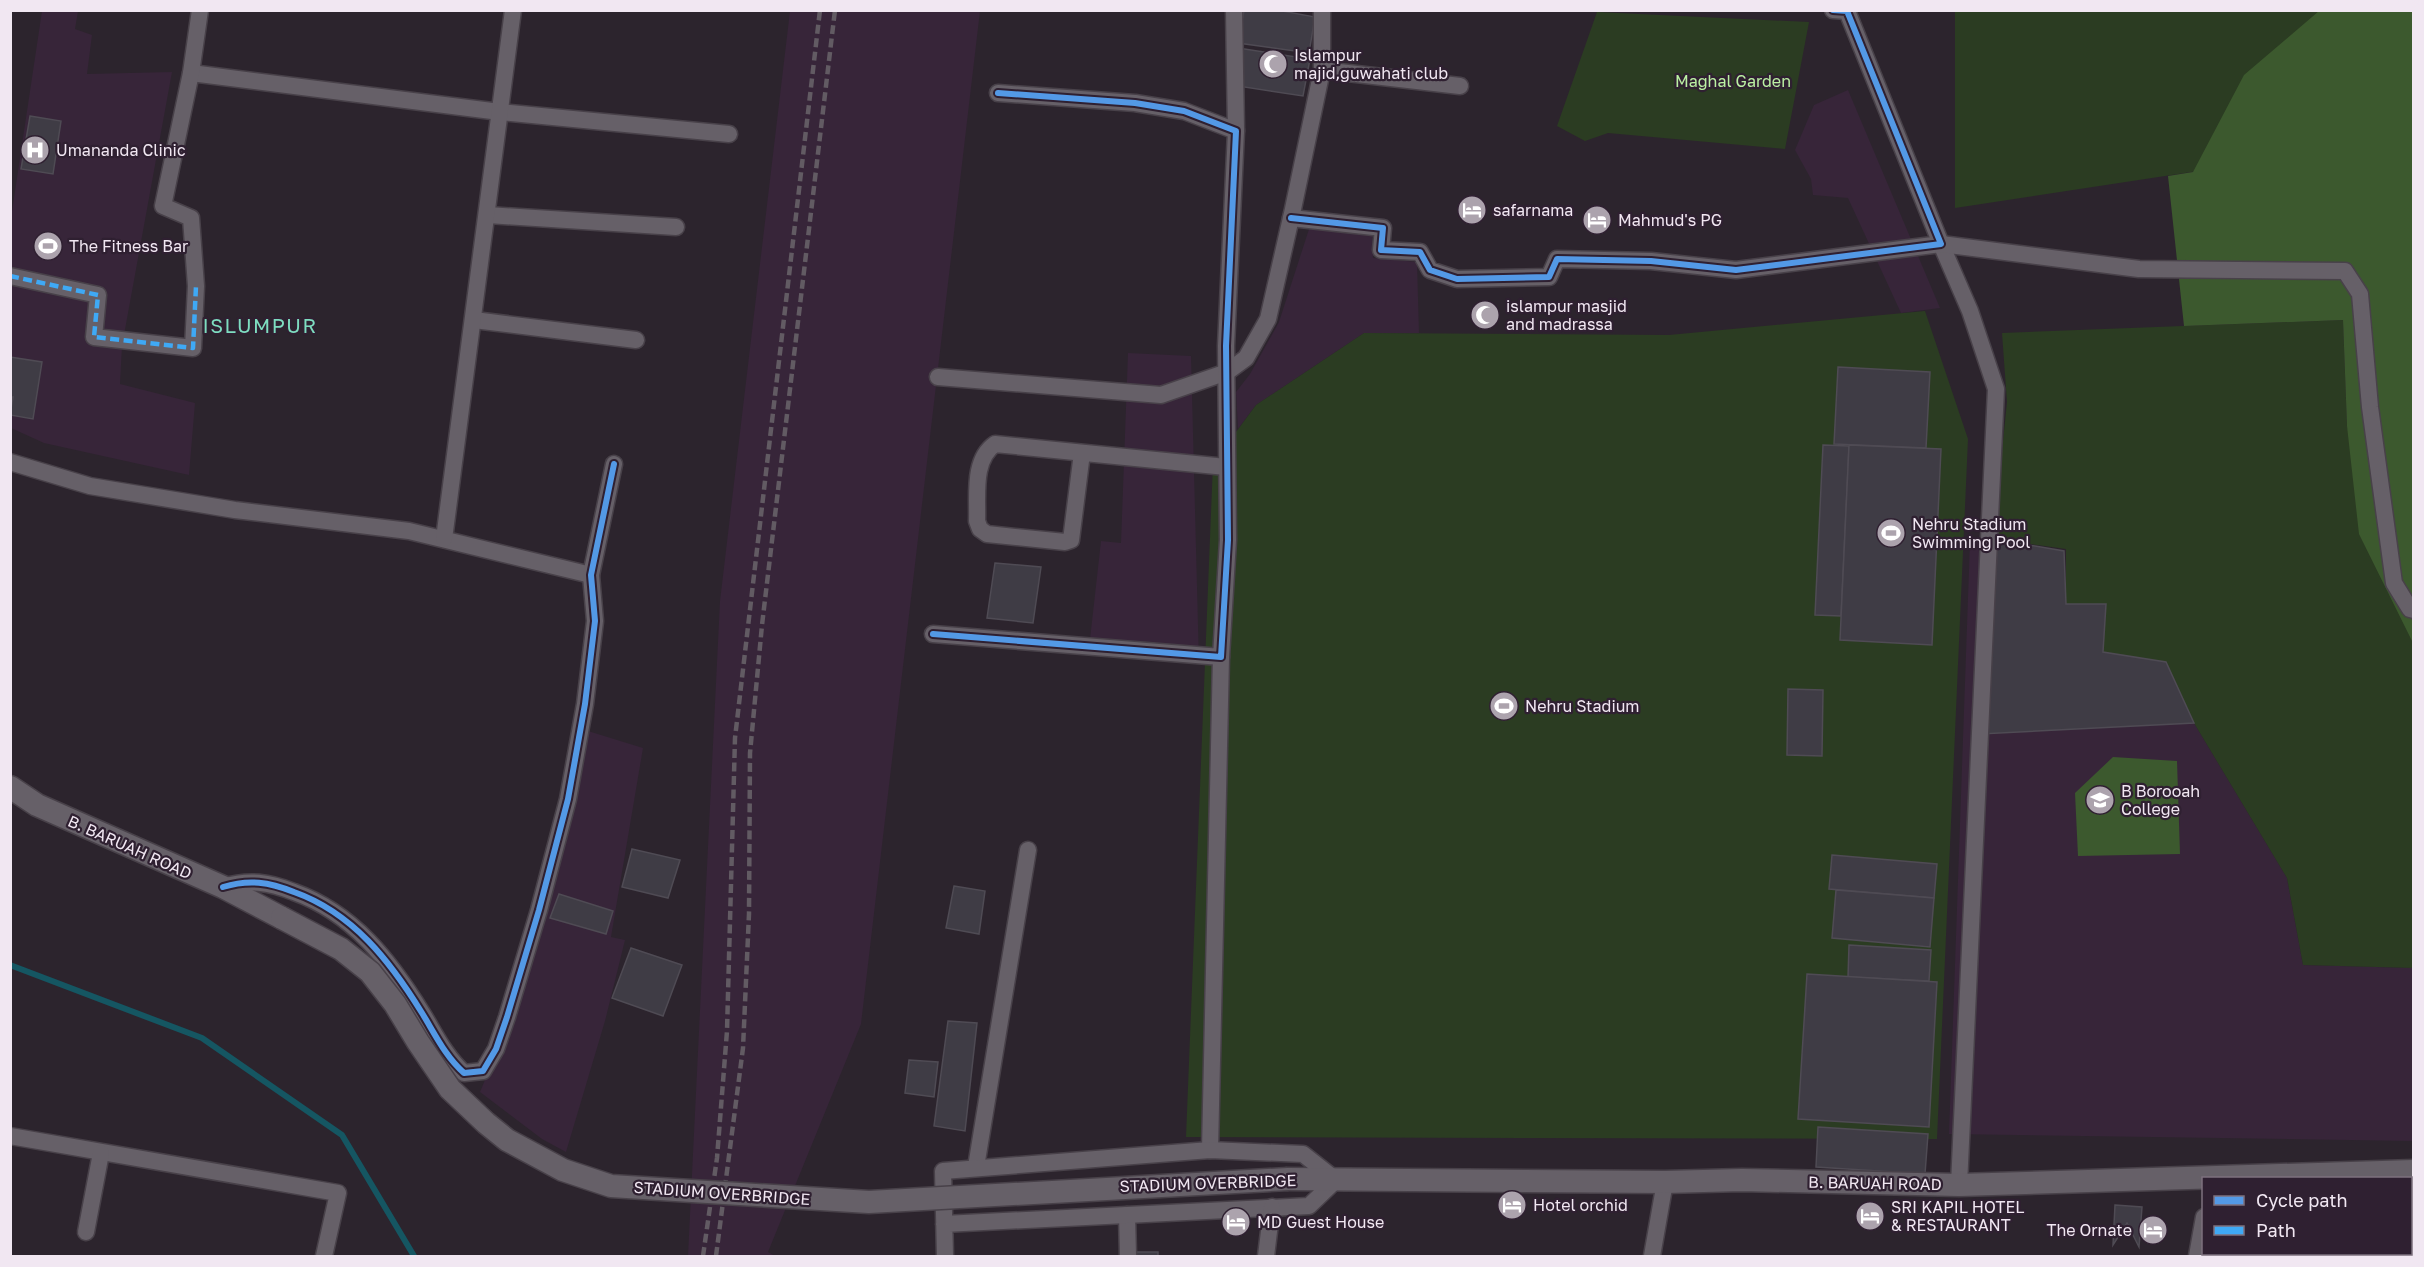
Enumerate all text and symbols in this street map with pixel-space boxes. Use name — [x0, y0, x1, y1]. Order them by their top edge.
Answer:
place label: Islampur majid,guwahati club — [1294, 45, 1448, 83]
mosque icon: Islampur majid,guwahati club — [1257, 48, 1289, 80]
park label: Maghal Garden — [1675, 71, 1791, 91]
hospital icon: Umananda Clinic — [19, 134, 51, 166]
place label: Umananda Clinic — [56, 140, 186, 160]
hotel icon: safarnama — [1456, 194, 1488, 226]
place label: safarnama — [1493, 200, 1573, 220]
hotel icon: Mahmud's PG — [1581, 204, 1613, 236]
place label: Mahmud's PG — [1618, 210, 1722, 230]
sports icon: The Fitness Bar — [32, 230, 64, 262]
place label: The Fitness Bar — [69, 236, 188, 256]
place label: islampur masjid and madrassa — [1506, 296, 1627, 334]
mosque icon: islampur masjid and madrassa — [1469, 299, 1501, 331]
district label: ISLUMPUR — [203, 313, 317, 337]
place label: Nehru Stadium Swimming Pool — [1912, 514, 2030, 552]
sports icon: Nehru Stadium Swimming Pool — [1875, 517, 1907, 549]
sports icon: Nehru Stadium — [1488, 690, 1520, 722]
place label: Nehru Stadium — [1525, 696, 1640, 716]
place label: B Borooah College — [2121, 781, 2200, 819]
school or university icon: B Borooah College — [2084, 784, 2116, 816]
street label: B. BARUAH ROAD — [65, 811, 195, 883]
street label: STADIUM OVERBRIDGE — [1119, 1170, 1297, 1196]
street label: B. BARUAH ROAD — [1808, 1172, 1942, 1194]
street label: STADIUM OVERBRIDGE — [633, 1177, 811, 1209]
legend — [2202, 1177, 2412, 1255]
hotel icon: Hotel orchid — [1496, 1189, 1528, 1221]
text: Cycle path — [2256, 1189, 2348, 1211]
place label: Hotel orchid — [1533, 1195, 1628, 1215]
place label: SRI KAPIL HOTEL & RESTAURANT — [1891, 1197, 2024, 1235]
hotel icon: SRI KAPIL HOTEL & RESTAURANT — [1854, 1200, 1886, 1232]
hotel icon: MD Guest House — [1220, 1206, 1252, 1238]
place label: MD Guest House — [1257, 1212, 1384, 1232]
hotel icon: The Ornate — [2137, 1214, 2169, 1246]
text: Path — [2256, 1219, 2296, 1241]
place label: The Ornate — [2046, 1220, 2132, 1240]

